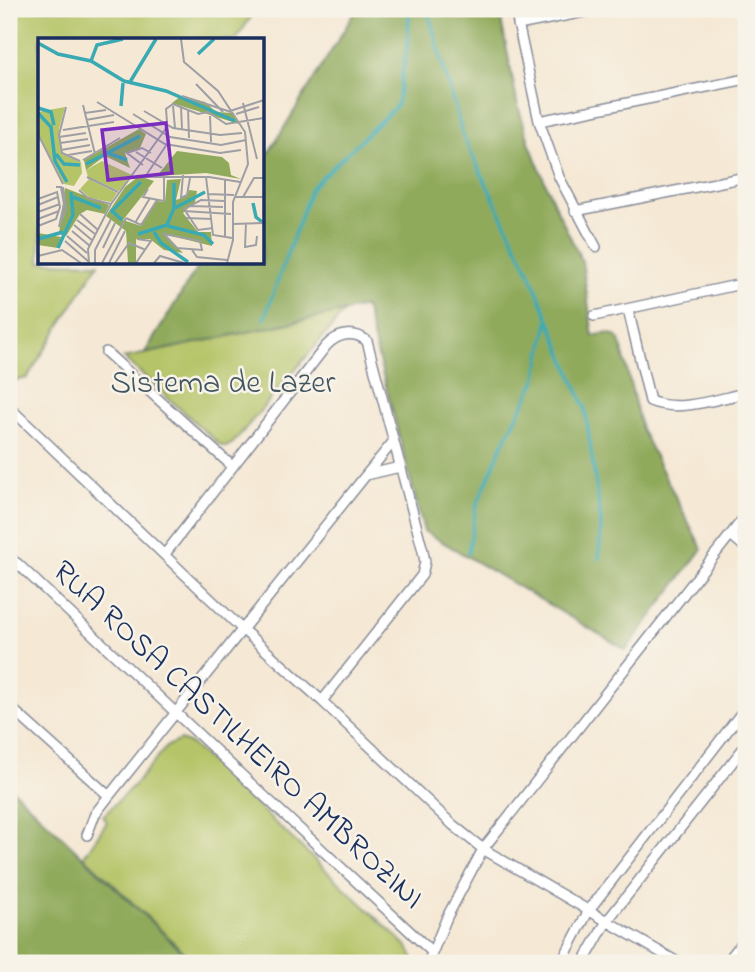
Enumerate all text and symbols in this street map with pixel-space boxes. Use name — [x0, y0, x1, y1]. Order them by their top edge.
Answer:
inset map — [38, 38, 264, 264]
park label: Sistema de Lazer — [111, 361, 336, 408]
street label: RUA ROSA CASTILHEIRO AMBROZINI — [40, 550, 434, 922]

